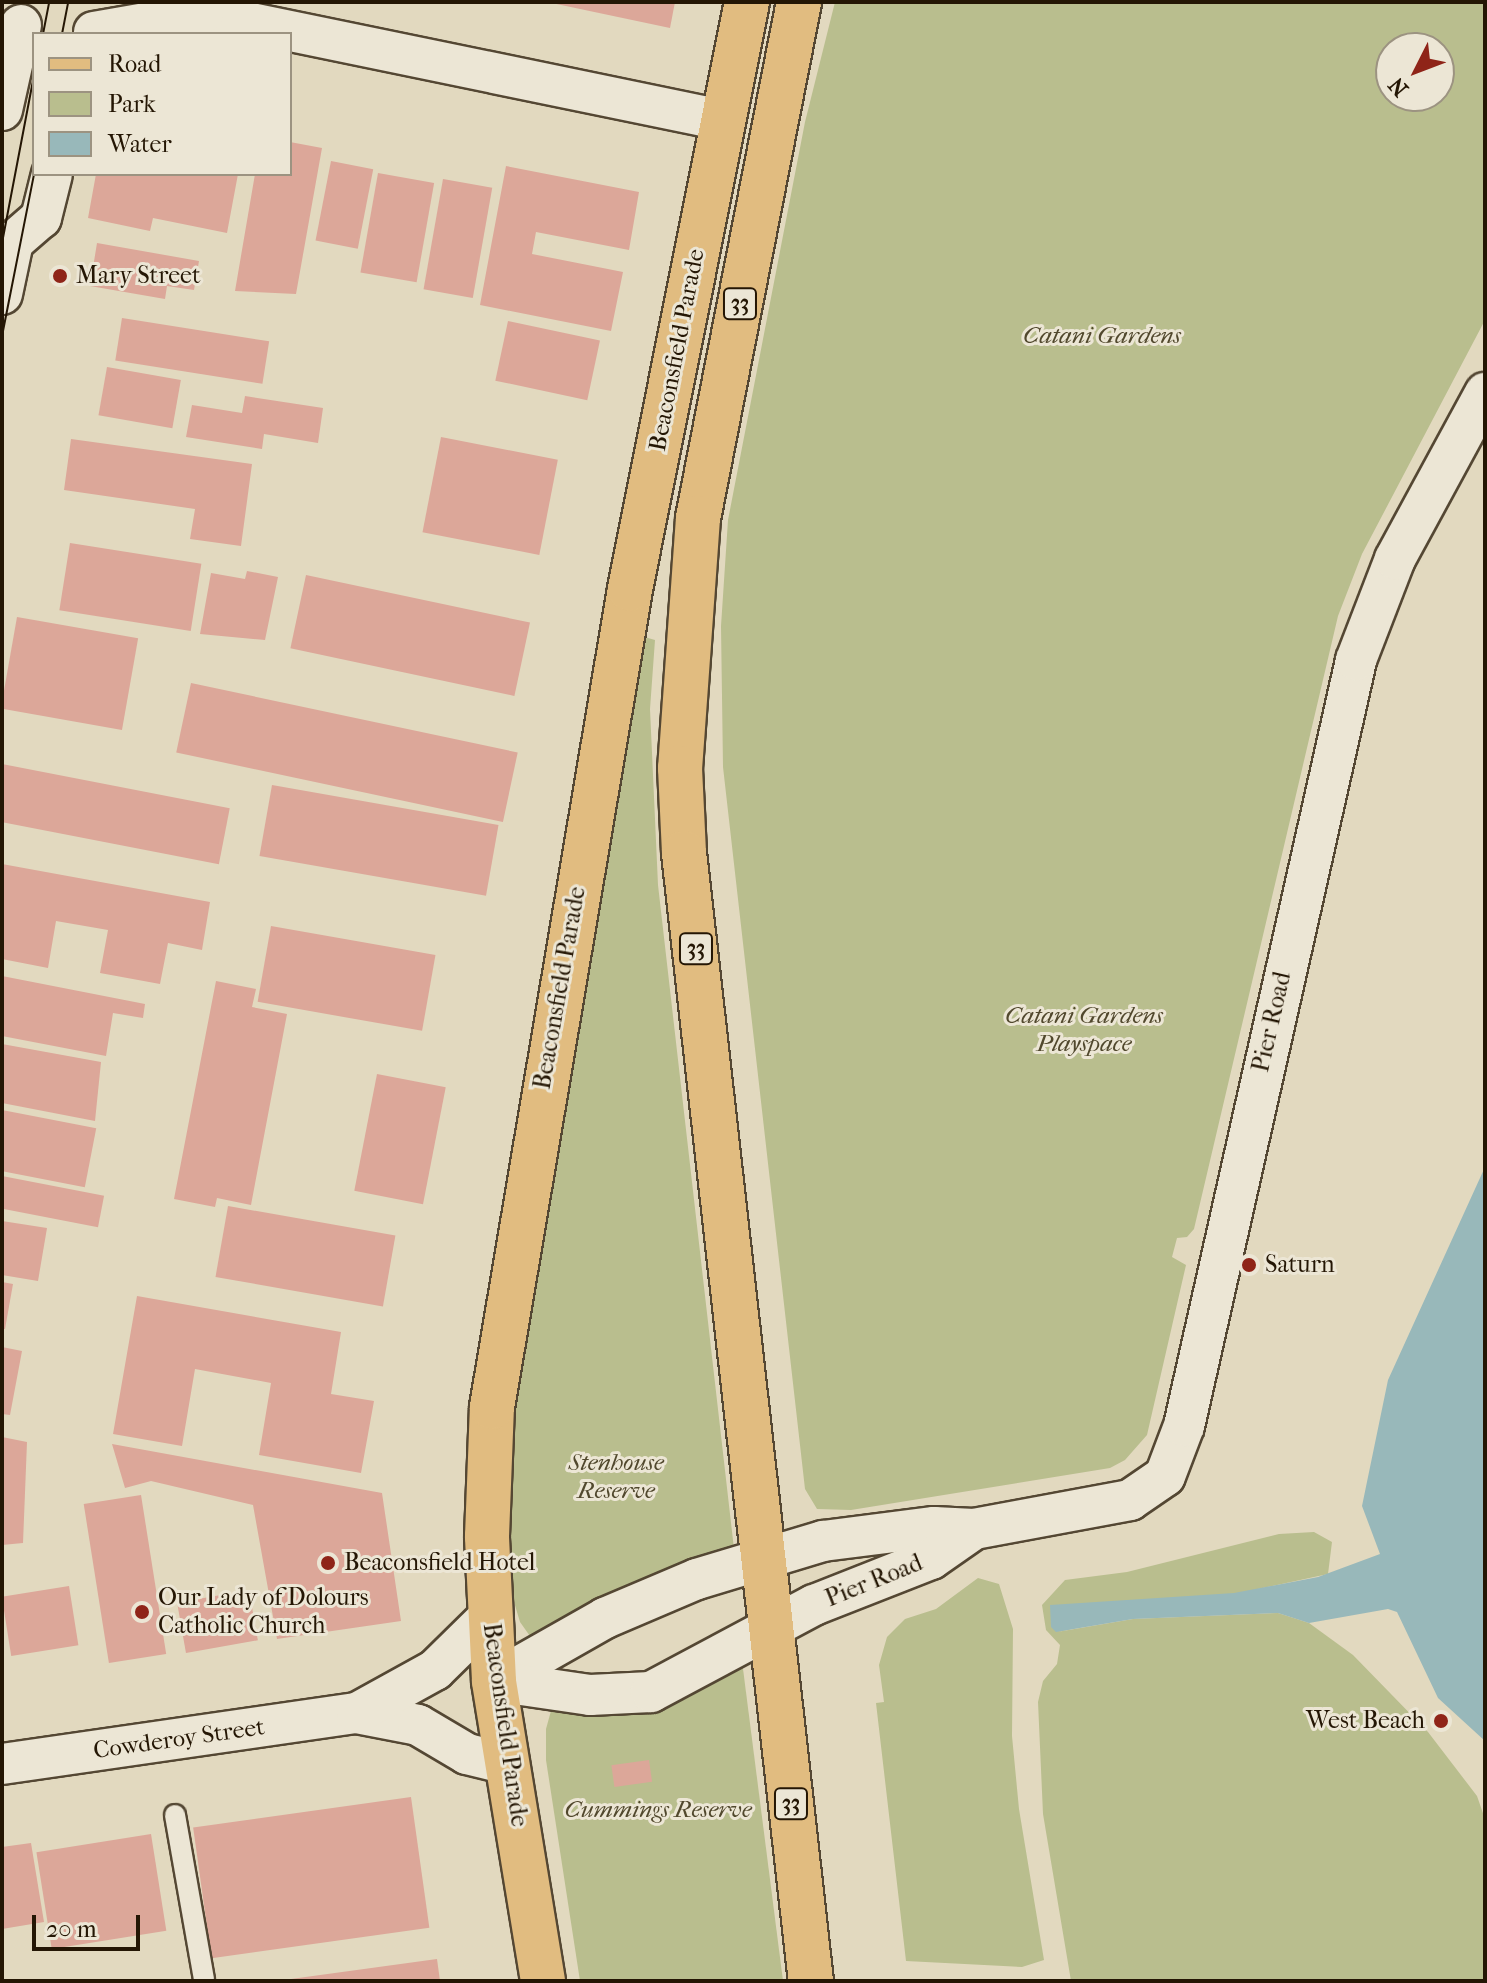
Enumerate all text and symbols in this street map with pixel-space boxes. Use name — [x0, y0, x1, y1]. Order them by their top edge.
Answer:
legend — [32, 32, 292, 176]
north arrow — [1375, 32, 1455, 112]
text: Road — [108, 50, 161, 78]
text: N — [1383, 72, 1414, 102]
text: Park — [108, 90, 156, 118]
text: Water — [108, 130, 172, 158]
street label: Beaconsfield Parade — [643, 246, 711, 454]
place label: Mary Street — [76, 262, 201, 290]
marker: Mary Street — [51, 267, 69, 285]
road number: 33 — [722, 286, 758, 322]
park label: Catani Gardens — [1023, 322, 1181, 350]
street label: Beaconsfield Parade — [528, 884, 592, 1092]
road number: 33 — [678, 931, 714, 967]
street label: Pier Road — [1246, 969, 1298, 1075]
park label: Catani Gardens Playspace — [1005, 1002, 1163, 1058]
place label: Saturn — [1265, 1251, 1335, 1279]
marker: Saturn — [1240, 1256, 1258, 1274]
park label: Stenhouse Reserve — [568, 1449, 664, 1505]
place label: Beaconsfield Hotel — [344, 1549, 536, 1577]
street label: Pier Road — [821, 1549, 927, 1613]
marker: Beaconsfield Hotel — [319, 1554, 337, 1572]
place label: Our Lady of Dolours Catholic Church — [158, 1584, 369, 1640]
marker: Our Lady of Dolours Catholic Church — [133, 1603, 151, 1621]
street label: Beaconsfield Parade — [476, 1621, 534, 1829]
place label: West Beach — [1306, 1707, 1425, 1735]
marker: West Beach — [1432, 1712, 1450, 1730]
street label: Cowderoy Street — [91, 1713, 267, 1765]
road number: 33 — [773, 1786, 809, 1822]
park label: Cummings Reserve — [564, 1796, 752, 1824]
scale bar — [36, 1899, 144, 1949]
text: 20 m — [46, 1915, 97, 1943]

